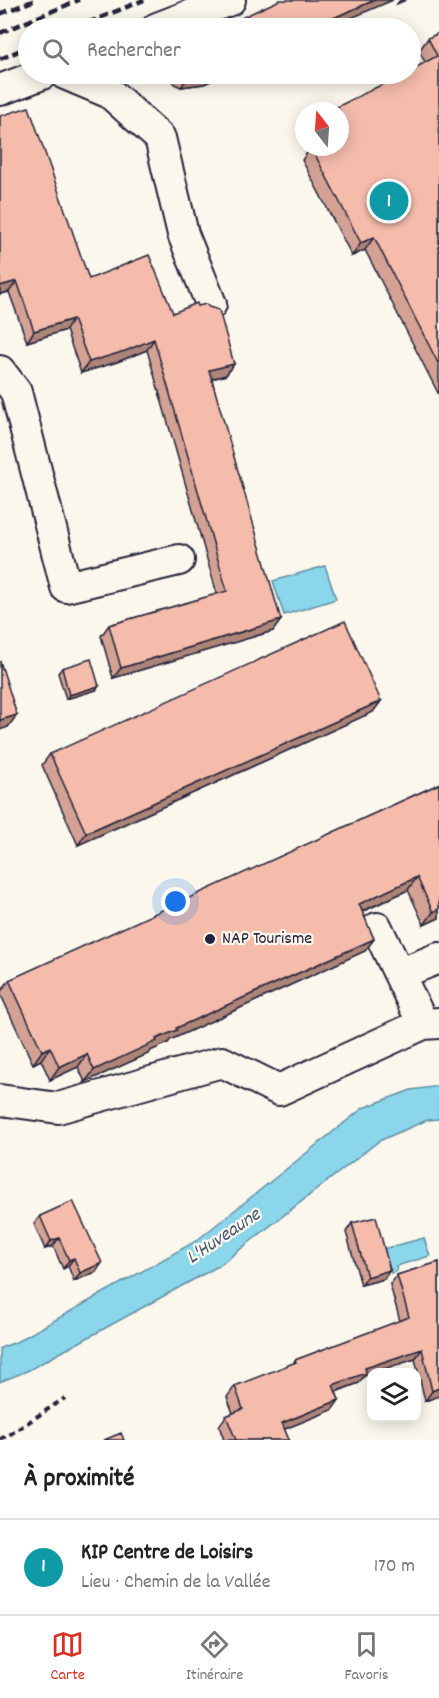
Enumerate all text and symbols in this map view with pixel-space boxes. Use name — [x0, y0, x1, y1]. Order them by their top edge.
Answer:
search box — [18, 18, 421, 84]
icon: search — [39, 35, 72, 68]
text: Rechercher — [87, 36, 181, 67]
north arrow — [295, 102, 349, 156]
pin: 1 — [370, 178, 408, 224]
your location — [161, 887, 190, 916]
place label: NAP Tourisme — [222, 927, 312, 952]
marker: NAP Tourisme — [203, 932, 217, 946]
water label: L'Huveaune — [181, 1201, 268, 1272]
map controls — [367, 1368, 421, 1422]
button: layers — [367, 1368, 421, 1422]
text: À proximité — [24, 1461, 134, 1498]
text: KIP Centre de Loisirs — [81, 1538, 253, 1569]
text: 1 — [41, 1553, 46, 1581]
text: 170 m — [374, 1553, 415, 1581]
text: Lieu · Chemin de la Vallée — [81, 1569, 270, 1597]
tab: Carte — [51, 1628, 85, 1687]
tab: Itinéraire — [186, 1628, 243, 1687]
tab: Favoris — [344, 1628, 388, 1687]

